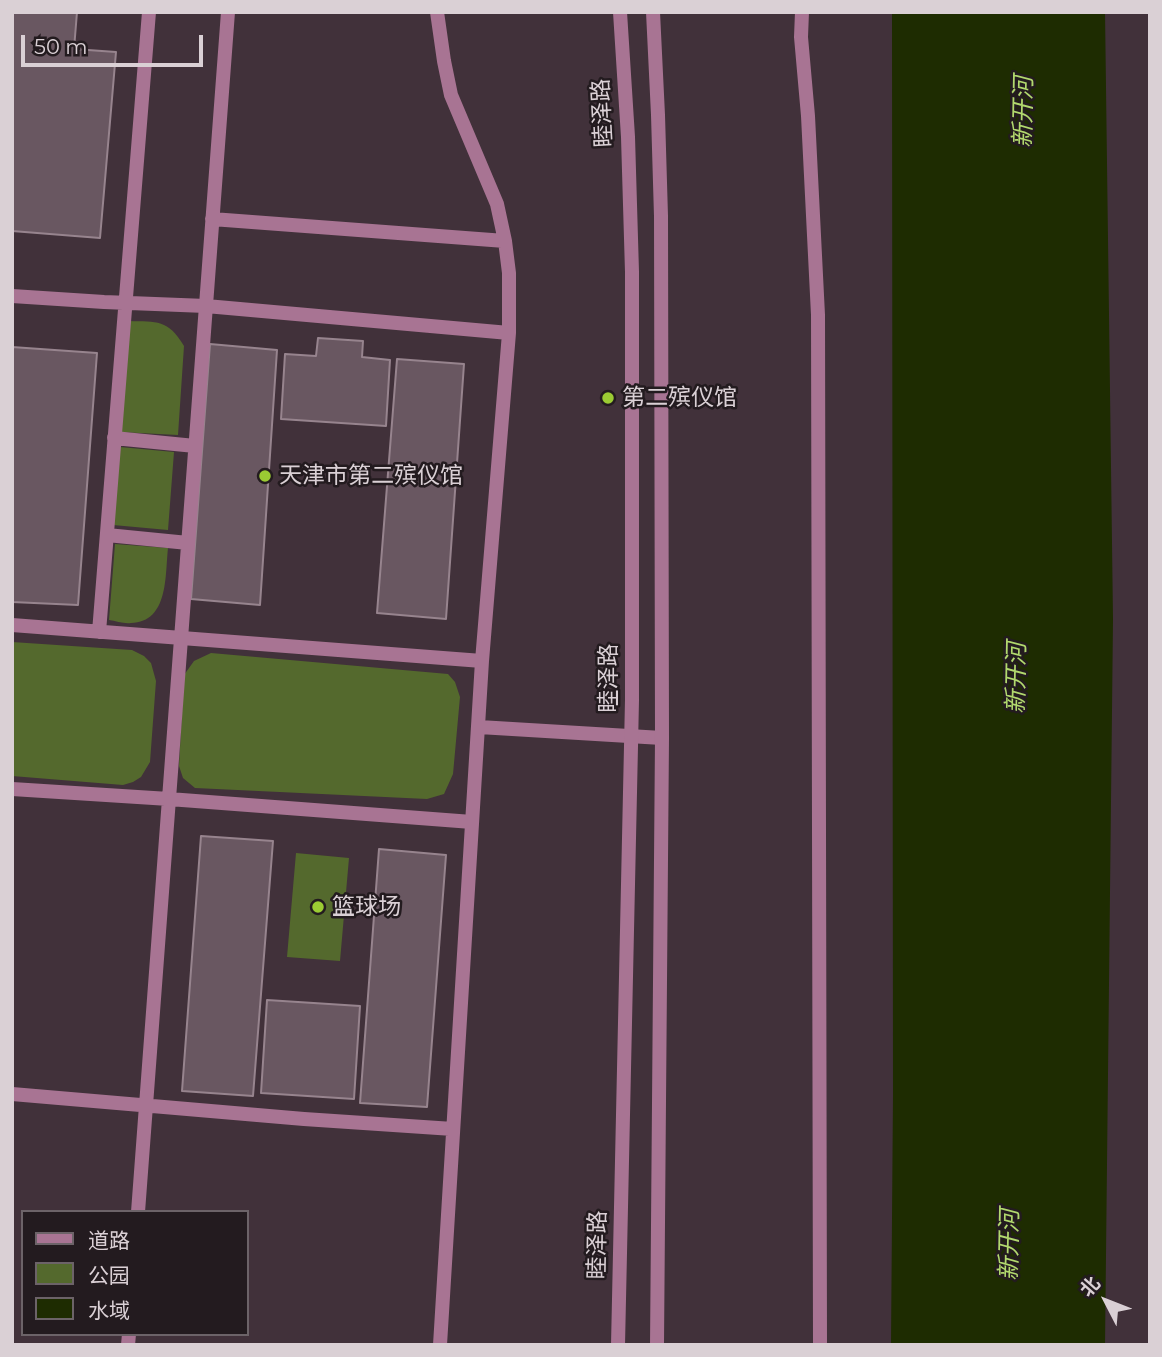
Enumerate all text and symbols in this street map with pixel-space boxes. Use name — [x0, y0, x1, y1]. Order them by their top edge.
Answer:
scale bar — [24, 21, 206, 65]
text: 50 m — [34, 34, 88, 59]
water label: 新开河 — [1009, 76, 1039, 148]
street label: 睦泽路 — [587, 78, 619, 148]
place label: 第二殡仪馆 — [622, 384, 737, 412]
marker: 第二殡仪馆 — [600, 390, 616, 406]
place label: 天津市第二殡仪馆 — [279, 462, 463, 490]
marker: 天津市第二殡仪馆 — [257, 468, 273, 484]
water label: 新开河 — [1002, 642, 1032, 714]
street label: 睦泽路 — [595, 644, 623, 712]
place label: 篮球场 — [332, 893, 401, 921]
marker: 篮球场 — [310, 899, 326, 915]
water label: 新开河 — [995, 1209, 1025, 1281]
legend — [21, 1210, 248, 1336]
street label: 睦泽路 — [584, 1210, 612, 1280]
text: 道路 — [88, 1228, 130, 1253]
text: 公园 — [88, 1263, 130, 1288]
north arrow — [1071, 1266, 1141, 1336]
text: 北 — [1075, 1272, 1105, 1301]
text: 水域 — [88, 1298, 130, 1323]

